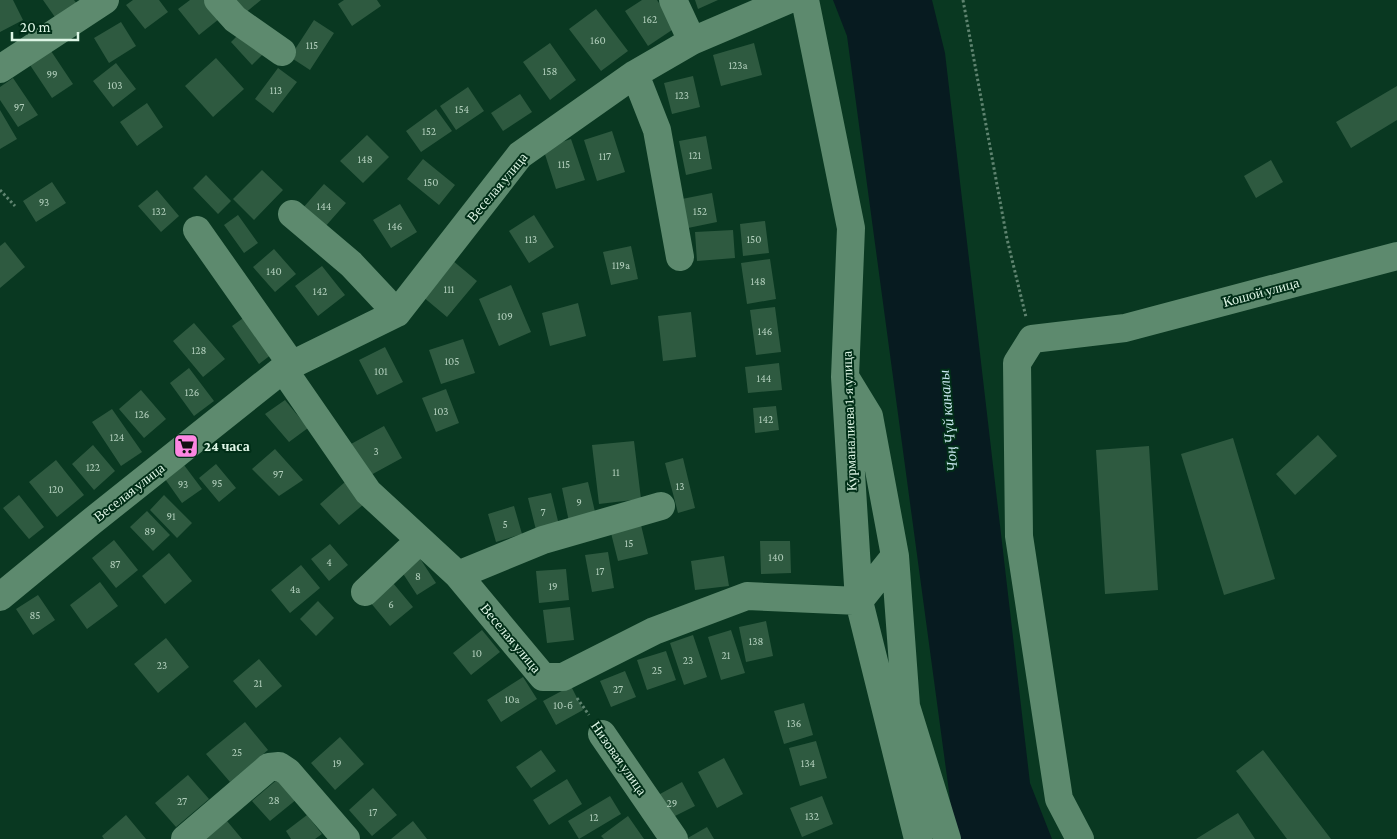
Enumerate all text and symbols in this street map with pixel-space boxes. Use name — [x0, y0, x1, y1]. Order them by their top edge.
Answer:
scale bar — [12, 10, 79, 42]
house number: 162 — [643, 13, 657, 25]
text: 20 m — [20, 19, 51, 35]
house number: 160 — [590, 34, 606, 46]
house number: 115 — [306, 39, 318, 51]
house number: 123a — [728, 59, 748, 71]
house number: 158 — [543, 65, 557, 77]
house number: 99 — [46, 68, 58, 80]
house number: 103 — [108, 79, 123, 91]
house number: 113 — [270, 84, 282, 96]
house number: 123 — [675, 89, 689, 101]
house number: 97 — [14, 101, 24, 113]
house number: 154 — [455, 103, 470, 115]
house number: 152 — [422, 125, 436, 137]
street label: Веселая улица — [463, 149, 531, 225]
house number: 121 — [689, 149, 702, 161]
house number: 117 — [599, 150, 611, 162]
house number: 148 — [357, 153, 373, 165]
house number: 115 — [558, 158, 570, 170]
house number: 150 — [423, 176, 439, 188]
house number: 93 — [39, 196, 49, 208]
house number: 144 — [317, 200, 332, 212]
house number: 132 — [152, 205, 166, 217]
house number: 152 — [693, 205, 707, 217]
house number: 146 — [388, 220, 402, 232]
house number: 113 — [525, 233, 537, 245]
house number: 150 — [746, 233, 762, 245]
house number: 119a — [612, 259, 630, 271]
house number: 140 — [266, 265, 282, 277]
street label: Кошой улица — [1221, 274, 1302, 310]
house number: 148 — [750, 275, 766, 287]
house number: 111 — [444, 283, 455, 295]
house number: 142 — [313, 285, 327, 297]
house number: 109 — [497, 310, 513, 322]
house number: 146 — [758, 325, 772, 337]
house number: 128 — [192, 344, 206, 356]
street label: Курманалиева 1-я улица — [839, 350, 859, 491]
house number: 105 — [444, 355, 460, 367]
house number: 101 — [374, 365, 388, 377]
water label: Чоң Чүй каналы — [936, 369, 960, 473]
house number: 144 — [757, 372, 772, 384]
house number: 126 — [185, 386, 199, 398]
house number: 103 — [434, 405, 449, 417]
house number: 126 — [135, 408, 149, 420]
house number: 142 — [759, 413, 773, 425]
house number: 124 — [110, 431, 125, 443]
supermarket icon: 24 часа — [173, 433, 199, 459]
place label: 24 часа — [204, 438, 250, 454]
house number: 3 — [373, 445, 379, 457]
street label: Веселая улица — [90, 459, 168, 525]
house number: 122 — [86, 461, 100, 473]
house number: 11 — [612, 466, 620, 478]
house number: 97 — [273, 468, 283, 480]
house number: 95 — [212, 477, 222, 489]
house number: 93 — [178, 478, 188, 490]
house number: 13 — [676, 480, 684, 492]
house number: 120 — [48, 483, 64, 495]
house number: 9 — [576, 496, 582, 508]
house number: 7 — [540, 506, 546, 518]
house number: 91 — [166, 510, 176, 522]
house number: 5 — [502, 518, 508, 530]
house number: 89 — [144, 525, 156, 537]
house number: 15 — [625, 537, 633, 549]
house number: 140 — [768, 551, 784, 563]
house number: 4 — [326, 556, 332, 568]
house number: 87 — [110, 558, 120, 570]
house number: 17 — [596, 565, 604, 577]
house number: 8 — [415, 570, 421, 582]
house number: 19 — [548, 580, 558, 592]
house number: 4a — [290, 583, 300, 595]
house number: 6 — [388, 598, 394, 610]
street label: Веселая улица — [477, 600, 545, 676]
house number: 85 — [30, 609, 40, 621]
house number: 138 — [749, 635, 763, 647]
house number: 10 — [472, 647, 482, 659]
house number: 21 — [722, 649, 731, 661]
house number: 23 — [683, 654, 693, 666]
house number: 23 — [157, 659, 167, 671]
house number: 25 — [652, 664, 662, 676]
house number: 21 — [254, 677, 263, 689]
house number: 27 — [613, 683, 623, 695]
house number: 10a — [505, 693, 519, 705]
house number: 10-б — [553, 699, 573, 711]
house number: 136 — [787, 717, 801, 729]
street label: Низовая улица — [588, 718, 651, 799]
house number: 25 — [232, 746, 242, 758]
house number: 19 — [332, 757, 342, 769]
house number: 134 — [801, 757, 816, 769]
house number: 28 — [268, 794, 280, 806]
house number: 27 — [177, 795, 187, 807]
house number: 29 — [667, 797, 677, 809]
house number: 17 — [369, 806, 377, 818]
house number: 132 — [805, 810, 819, 822]
house number: 12 — [590, 811, 598, 823]

